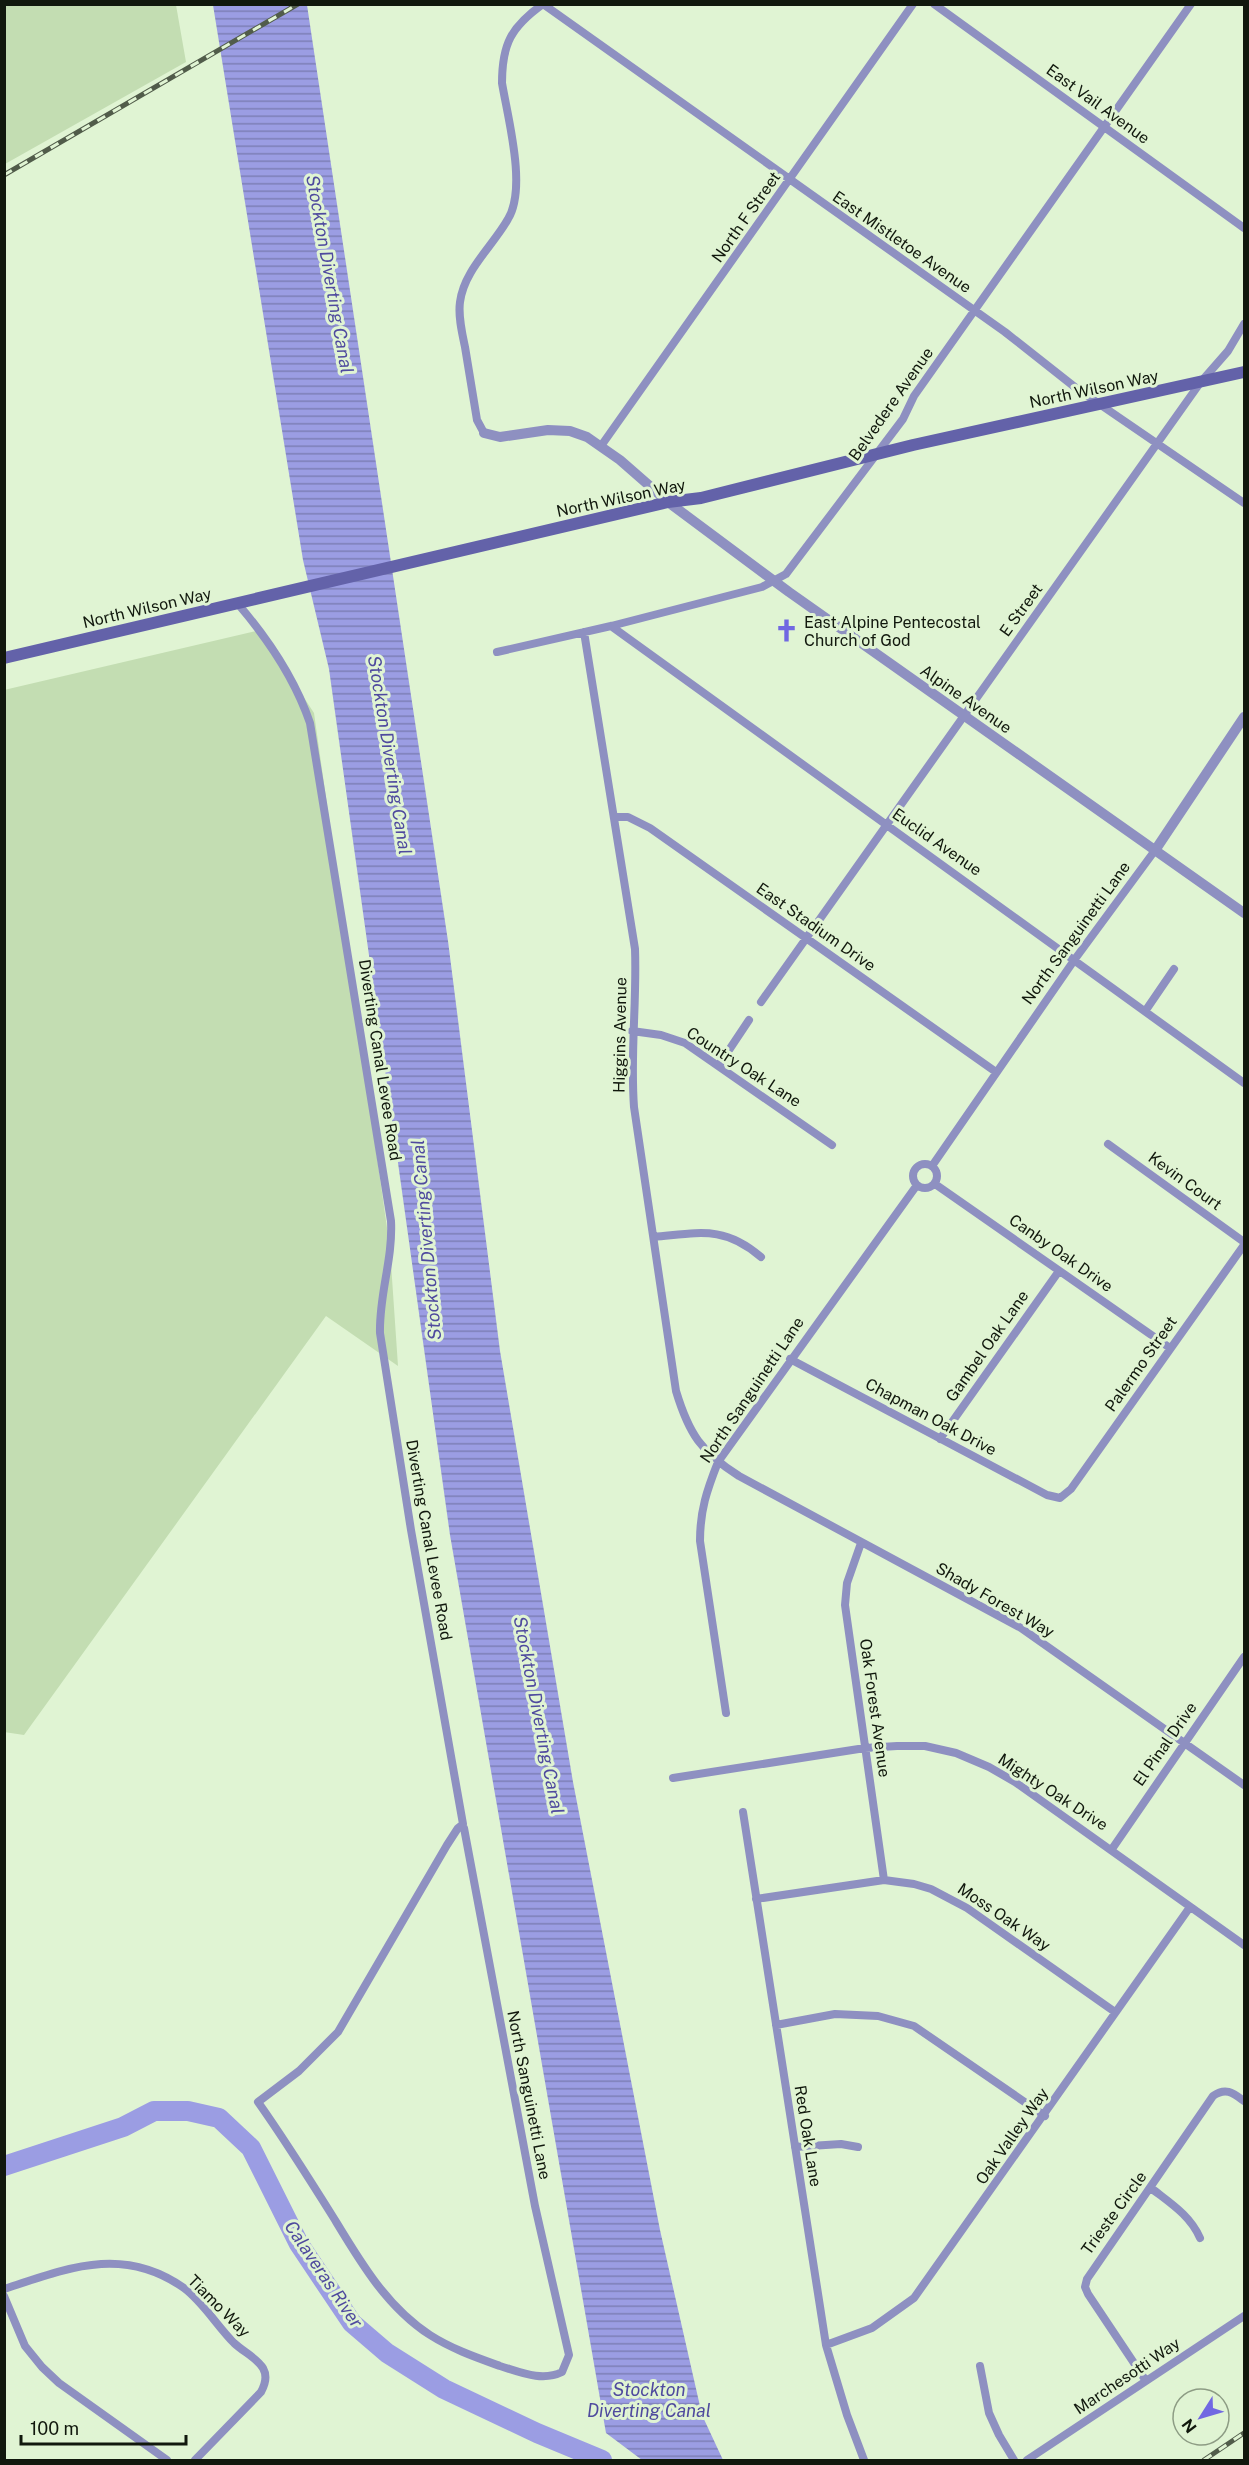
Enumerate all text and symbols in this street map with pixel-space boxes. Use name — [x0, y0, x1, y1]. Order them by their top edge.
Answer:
street label: East Vail Avenue — [1043, 60, 1153, 148]
street label: North F Street — [708, 168, 784, 266]
water label: Stockton Diverting Canal — [302, 173, 358, 375]
street label: East Mistletoe Avenue — [829, 187, 975, 297]
street label: Belvedere Avenue — [845, 344, 937, 464]
street label: North Wilson Way — [1028, 366, 1161, 412]
street label: North Wilson Way — [555, 475, 688, 521]
street label: E Street — [996, 580, 1046, 640]
street label: North Wilson Way — [81, 584, 214, 632]
place label: East Alpine Pentecostal Church of God — [804, 613, 981, 650]
church icon: East Alpine Pentecostal Church of God — [773, 618, 799, 644]
water label: Stockton Diverting Canal — [364, 654, 416, 856]
street label: Alpine Avenue — [917, 661, 1015, 737]
street label: Euclid Avenue — [889, 804, 985, 880]
street label: North Sanguinetti Lane — [1018, 858, 1134, 1008]
street label: East Stadium Drive — [753, 879, 879, 975]
street label: Diverting Canal Levee Road — [355, 958, 405, 1162]
street label: Higgins Avenue — [609, 977, 631, 1093]
street label: Country Oak Lane — [683, 1023, 805, 1111]
water label: Stockton Diverting Canal — [407, 1139, 445, 1341]
street label: Kevin Court — [1145, 1148, 1225, 1214]
street label: Canby Oak Drive — [1005, 1210, 1117, 1296]
street label: Gambel Oak Lane — [942, 1287, 1032, 1405]
street label: North Sanguinetti Lane — [696, 1313, 808, 1467]
street label: Palermo Street — [1101, 1313, 1181, 1415]
street label: Chapman Oak Drive — [862, 1374, 1000, 1460]
street label: Diverting Canal Levee Road — [402, 1438, 456, 1642]
street label: Shady Forest Way — [932, 1558, 1058, 1642]
water label: Stockton Diverting Canal — [509, 1614, 569, 1816]
street label: Oak Forest Avenue — [856, 1637, 894, 1779]
street label: El Pinal Drive — [1129, 1699, 1201, 1789]
street label: Mighty Oak Drive — [995, 1749, 1111, 1835]
street label: Moss Oak Way — [954, 1879, 1054, 1955]
street label: North Sanguinetti Lane — [503, 2009, 555, 2181]
street label: Red Oak Lane — [791, 2084, 825, 2188]
street label: Oak Valley Way — [972, 2084, 1053, 2188]
street label: Trieste Circle — [1077, 2168, 1151, 2258]
water label: Calaveras River — [281, 2217, 368, 2332]
street label: Tiamo Way — [184, 2271, 254, 2341]
street label: Marchesotti Way — [1070, 2333, 1184, 2418]
water label: Stockton Diverting Canal — [587, 2379, 711, 2421]
north arrow — [1171, 2387, 1231, 2447]
scale bar — [21, 2408, 186, 2446]
text: N — [1178, 2415, 1201, 2436]
text: 100 m — [30, 2418, 79, 2439]

